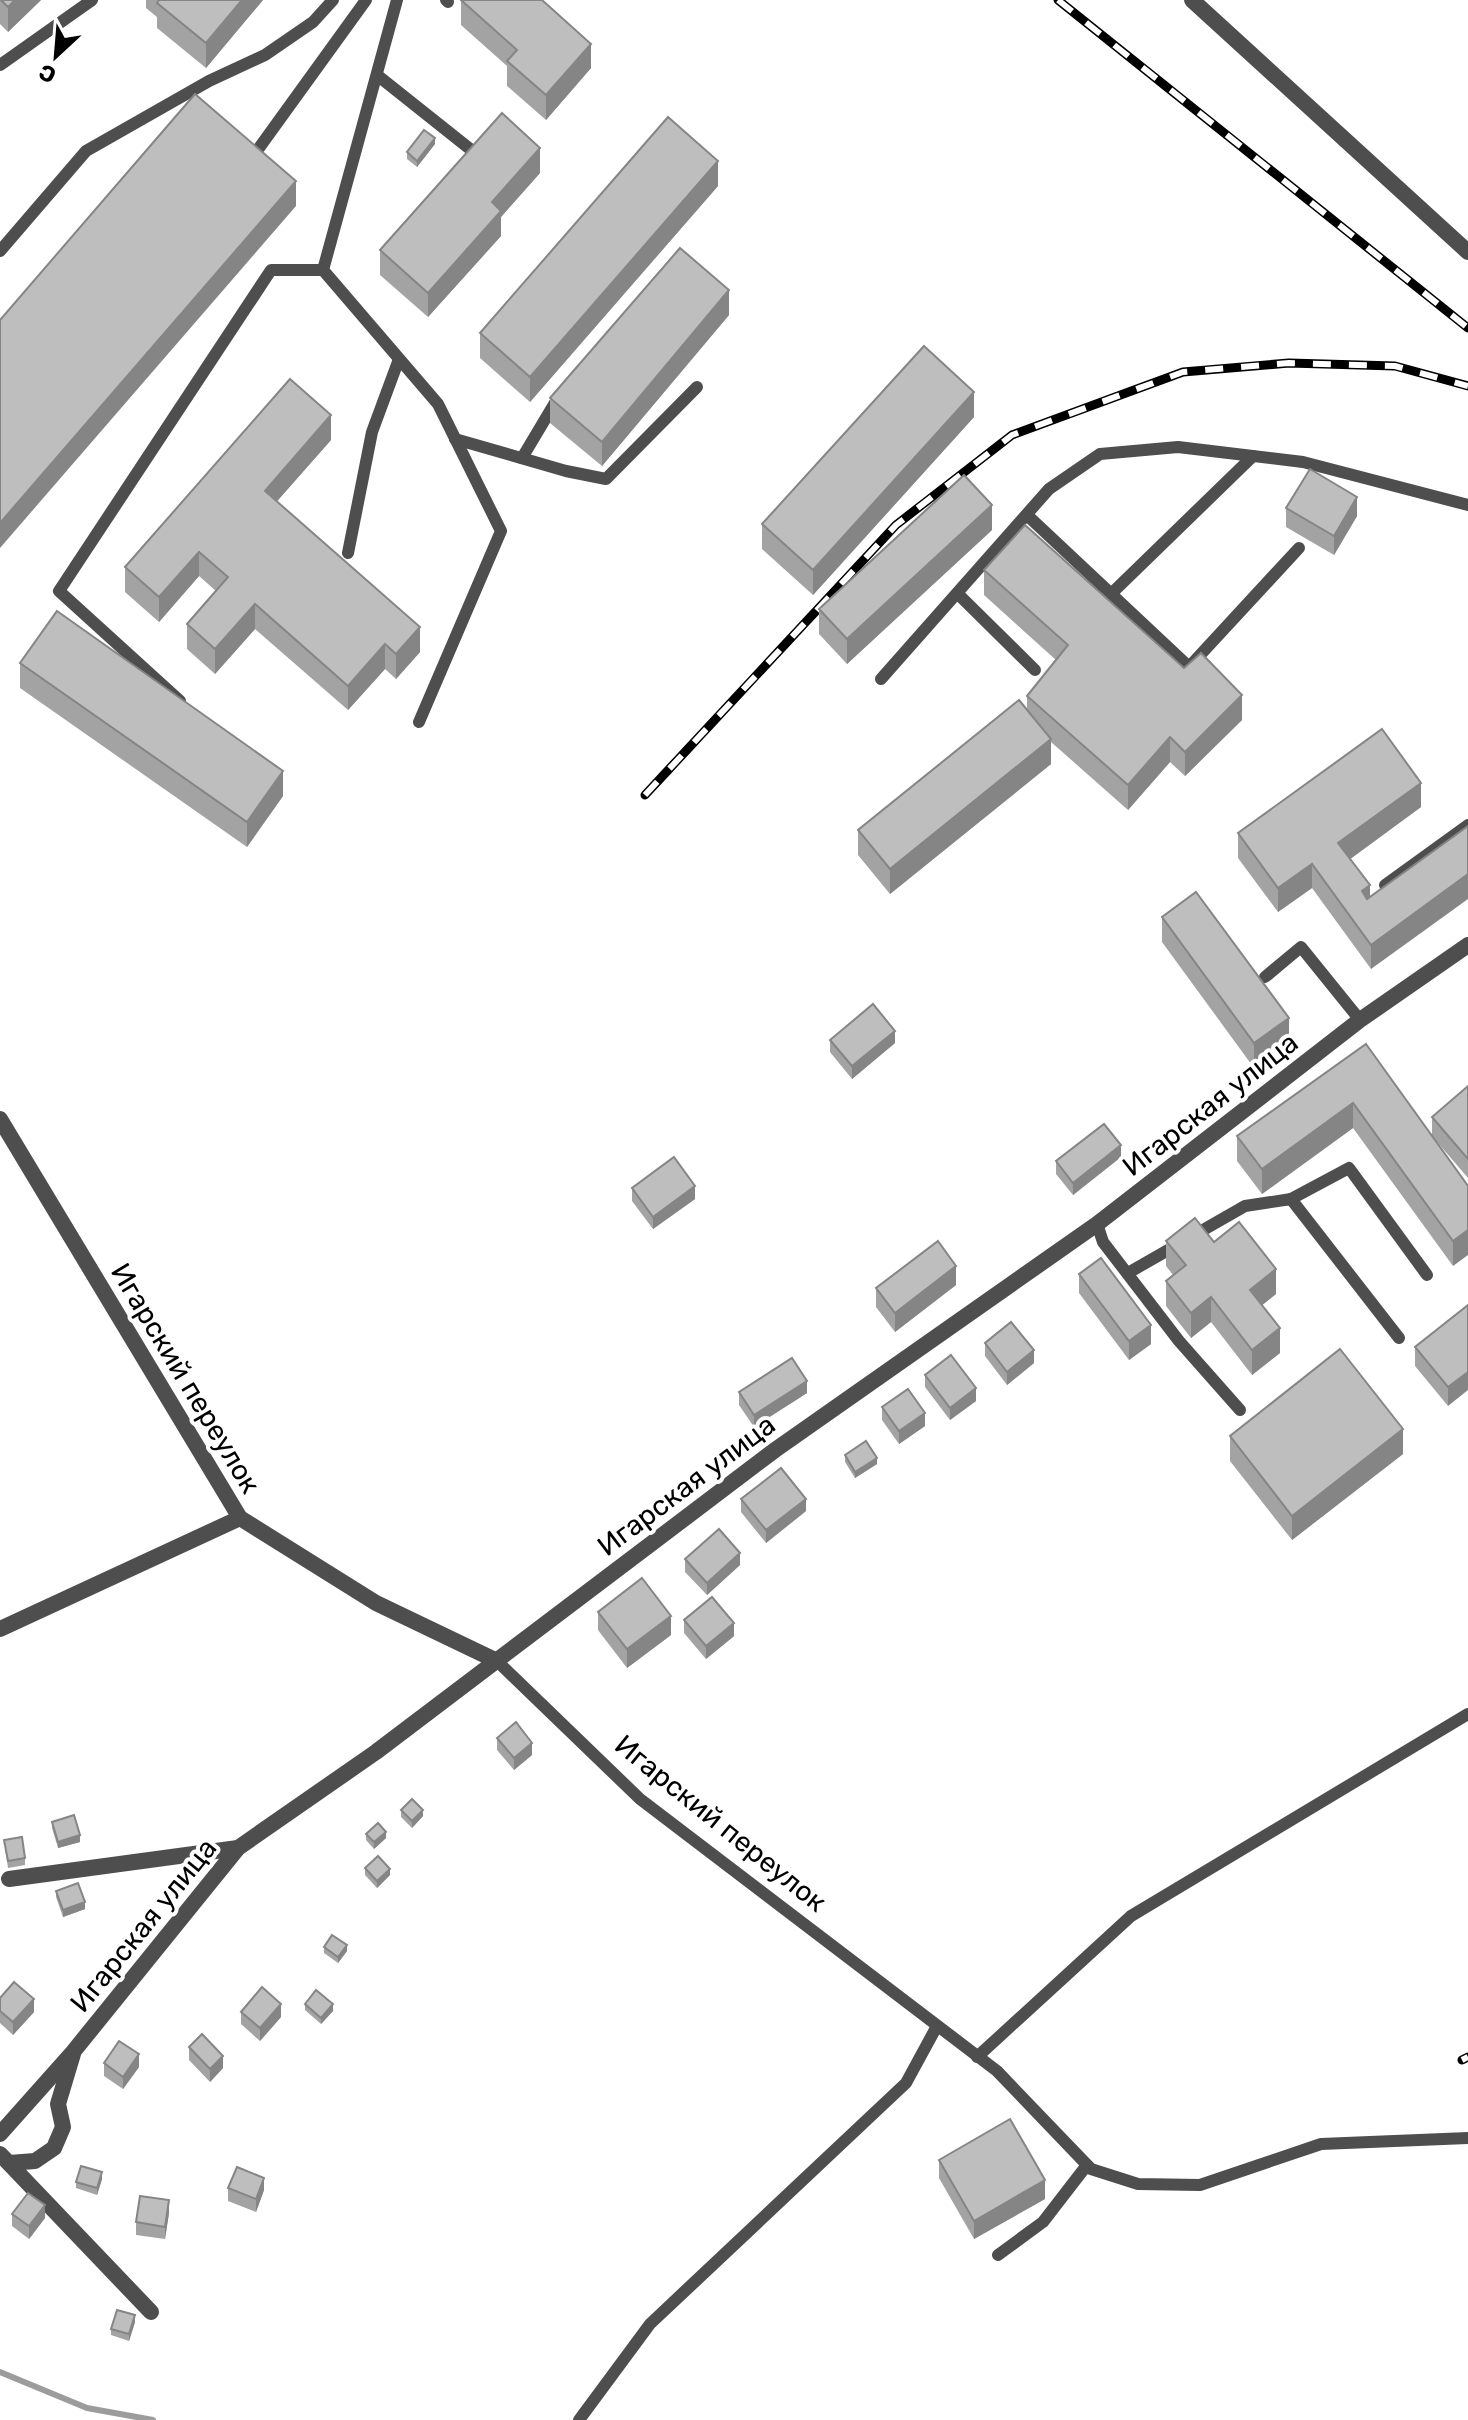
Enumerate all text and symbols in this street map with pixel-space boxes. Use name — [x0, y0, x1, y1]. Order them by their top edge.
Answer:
north arrow — [16, 16, 96, 96]
text: С — [35, 58, 60, 89]
street label: Игарская улица — [1116, 1026, 1305, 1183]
street label: Игарский переулок — [104, 1257, 267, 1499]
street label: Игарская улица — [591, 1408, 782, 1563]
street label: Игарский переулок — [608, 1728, 833, 1919]
street label: Игарская улица — [63, 1832, 223, 2019]

